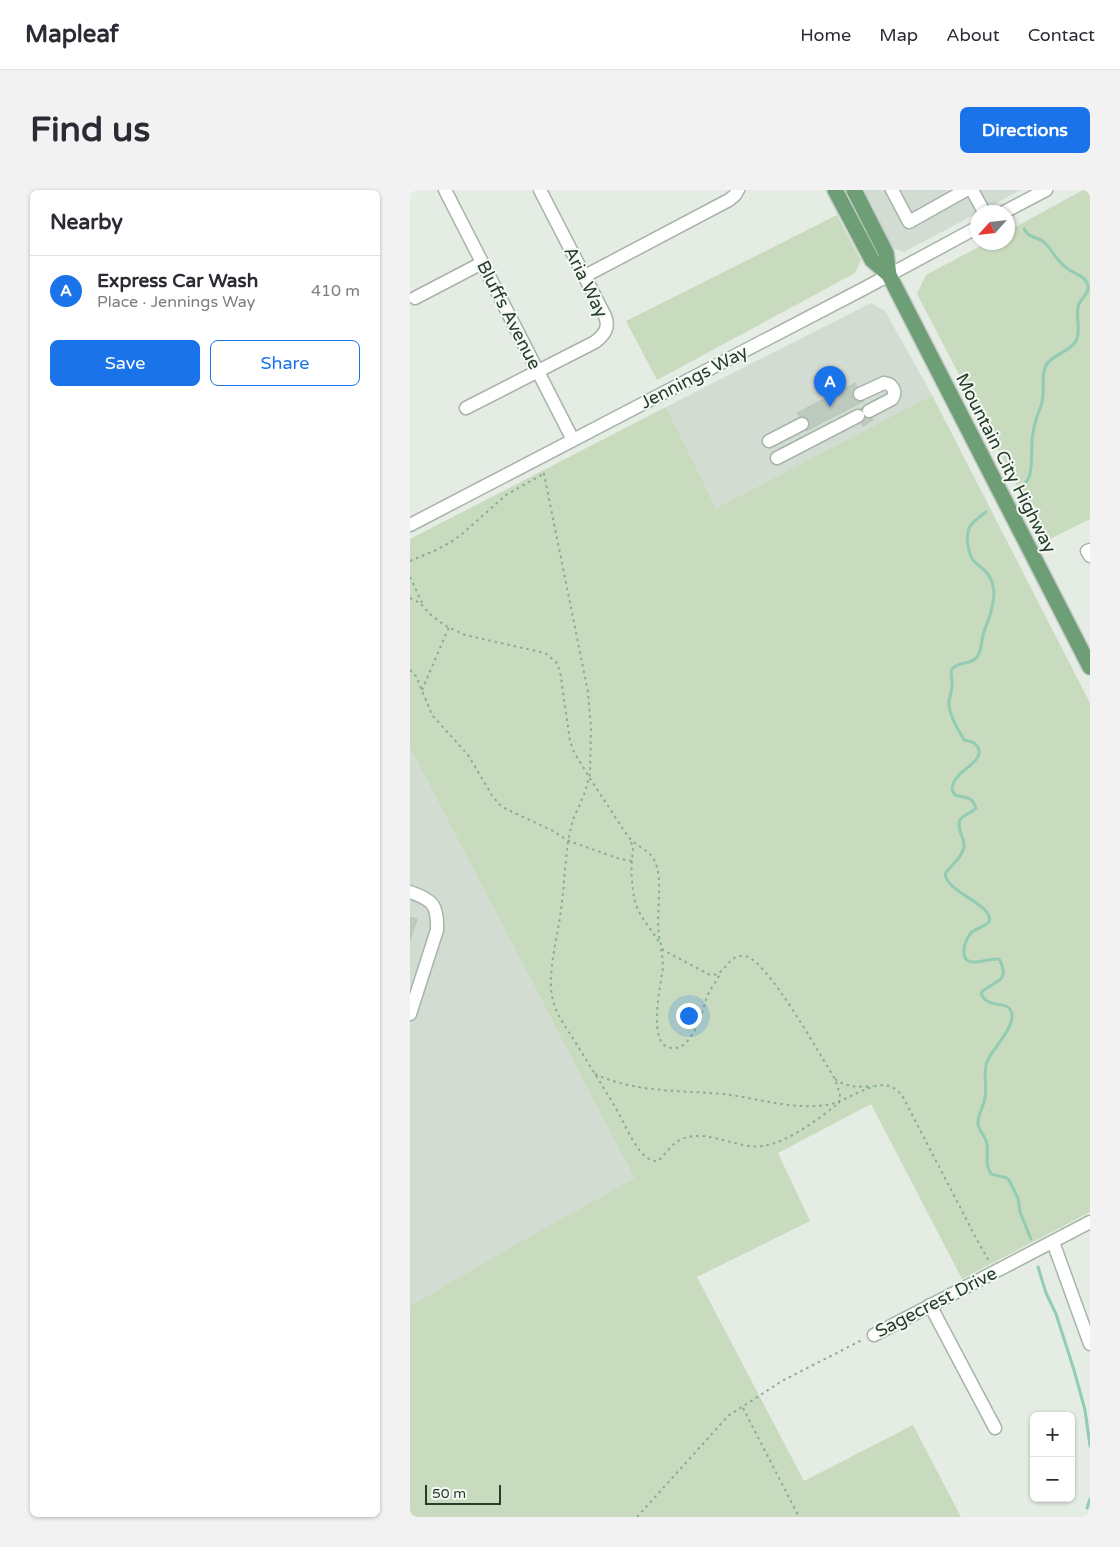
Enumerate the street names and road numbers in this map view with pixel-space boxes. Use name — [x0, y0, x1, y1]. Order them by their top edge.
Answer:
street label: Aria Way — [559, 243, 613, 322]
street label: Bluffs Avenue — [472, 257, 546, 373]
street label: Jennings Way — [637, 340, 752, 414]
street label: Mountain City Highway — [951, 369, 1061, 557]
street label: Sagecrest Drive — [871, 1262, 1001, 1342]

